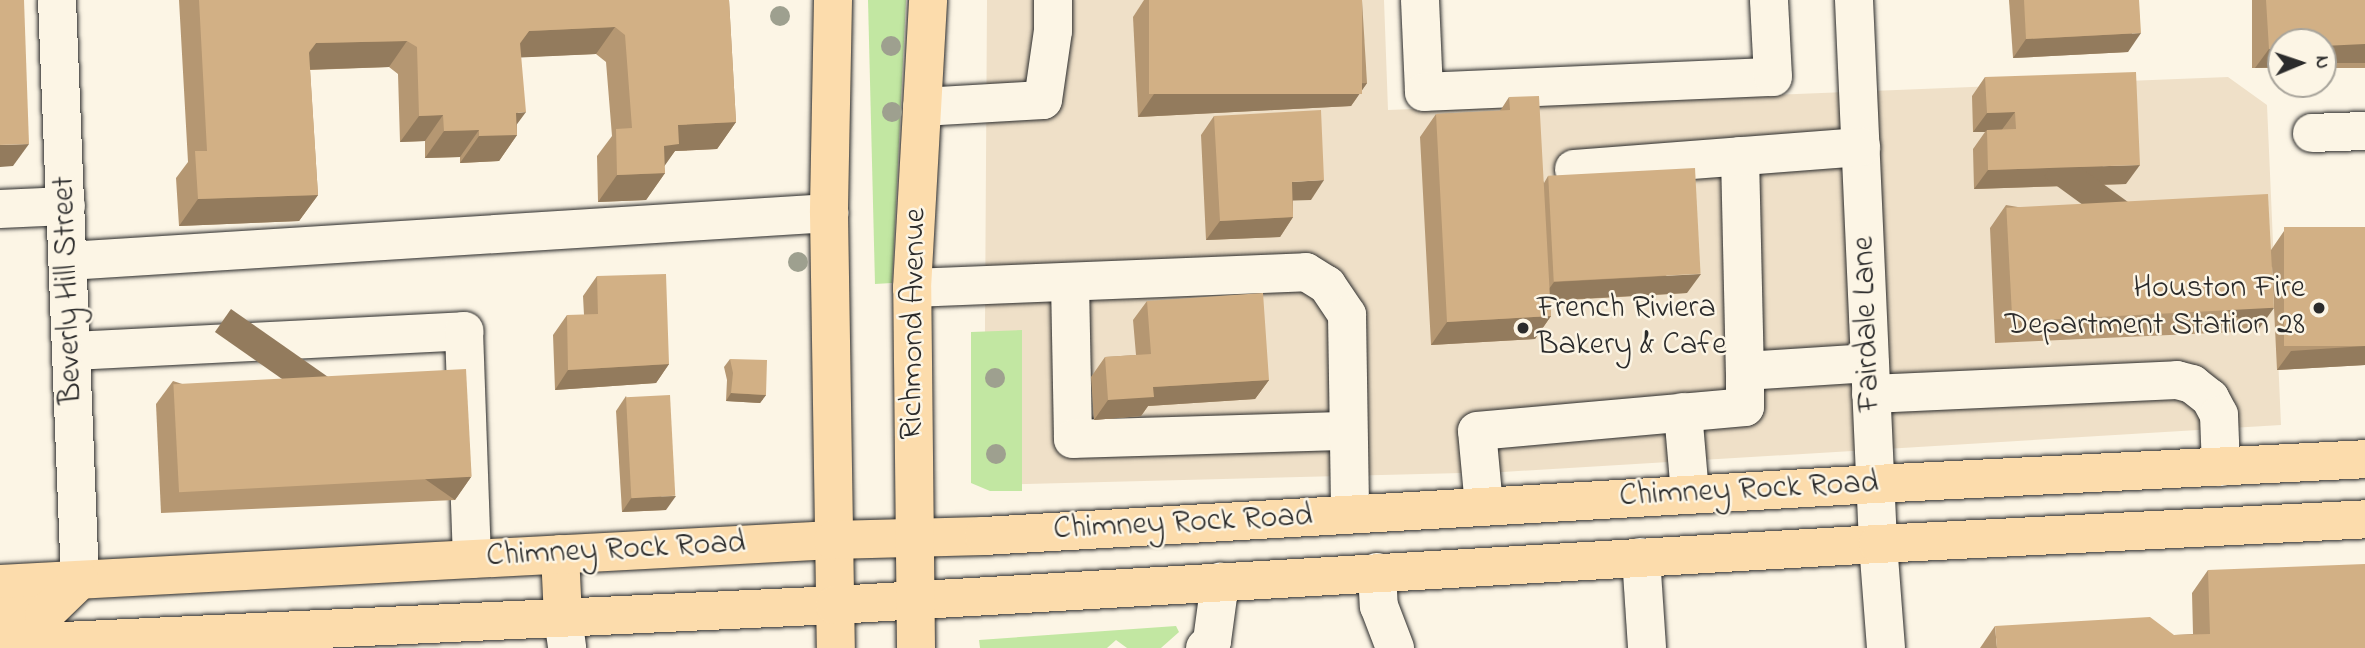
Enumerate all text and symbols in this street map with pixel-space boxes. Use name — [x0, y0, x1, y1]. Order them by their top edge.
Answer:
north arrow — [2267, 28, 2337, 98]
text: N — [2308, 55, 2335, 69]
street label: Beverly Hill Street — [46, 175, 92, 405]
street label: Richmond Avenue — [894, 208, 936, 440]
street label: Fairdale Lane — [1846, 235, 1890, 413]
place label: Houston Fire Department Station 28 — [2005, 271, 2305, 346]
place label: French Riviera Bakery & Cafe — [1537, 291, 1727, 366]
marker: Houston Fire Department Station 28 — [2311, 300, 2327, 316]
marker: French Riviera Bakery & Cafe — [1515, 320, 1531, 336]
street label: Chimney Rock Road — [1618, 465, 1880, 517]
street label: Chimney Rock Road — [1052, 498, 1314, 550]
street label: Chimney Rock Road — [485, 525, 747, 577]

